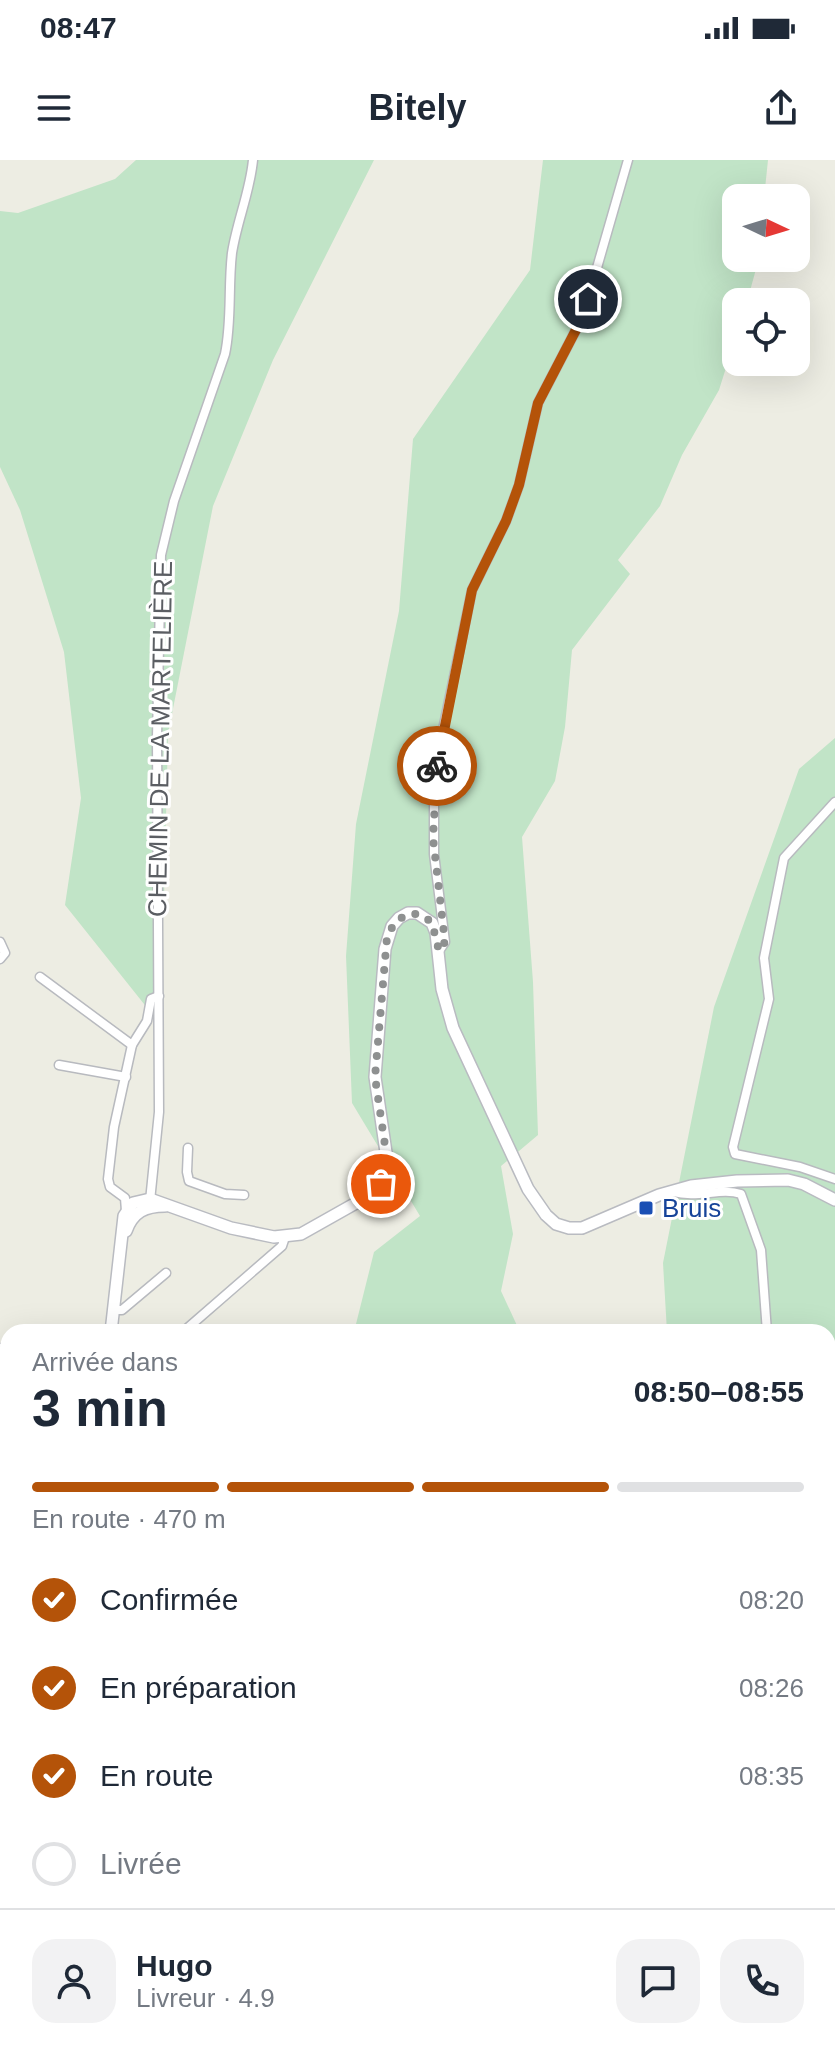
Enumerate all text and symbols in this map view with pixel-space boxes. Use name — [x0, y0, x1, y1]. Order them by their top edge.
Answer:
text: 08:47 — [40, 11, 117, 44]
icon: menu — [32, 86, 76, 130]
icon: share — [759, 86, 803, 130]
text: Bitely — [368, 87, 467, 128]
north arrow — [722, 184, 810, 272]
map controls — [722, 184, 810, 376]
pin — [554, 265, 622, 333]
icon: home — [566, 277, 610, 321]
button: locate — [722, 288, 810, 376]
street label: CHEMIN DE LA MARTELIÈRE — [142, 561, 178, 917]
courier — [397, 726, 477, 806]
icon: bike — [415, 744, 459, 788]
pin — [347, 1150, 415, 1218]
icon: bag — [359, 1162, 403, 1206]
place label: Bruis — [662, 1193, 721, 1223]
marker: Bruis — [637, 1199, 655, 1217]
text: Arrivée dans — [32, 1347, 178, 1377]
text: 08:50–08:55 — [634, 1375, 804, 1408]
text: 3 min — [32, 1379, 168, 1437]
text: En route · 470 m — [32, 1504, 226, 1534]
icon: check — [32, 1578, 76, 1622]
text: Confirmée — [100, 1583, 238, 1616]
text: 08:20 — [739, 1585, 804, 1615]
icon: check — [32, 1666, 76, 1710]
text: En préparation — [100, 1671, 297, 1704]
text: 08:26 — [739, 1673, 804, 1703]
icon: check — [32, 1754, 76, 1798]
text: En route — [100, 1759, 213, 1792]
text: 08:35 — [739, 1761, 804, 1791]
text: Livrée — [100, 1847, 182, 1880]
button: person — [32, 1939, 116, 2023]
button: chat — [616, 1939, 700, 2023]
button: phone — [720, 1939, 804, 2023]
text: Hugo — [136, 1949, 213, 1982]
text: Livreur · 4.9 — [136, 1983, 275, 2013]

